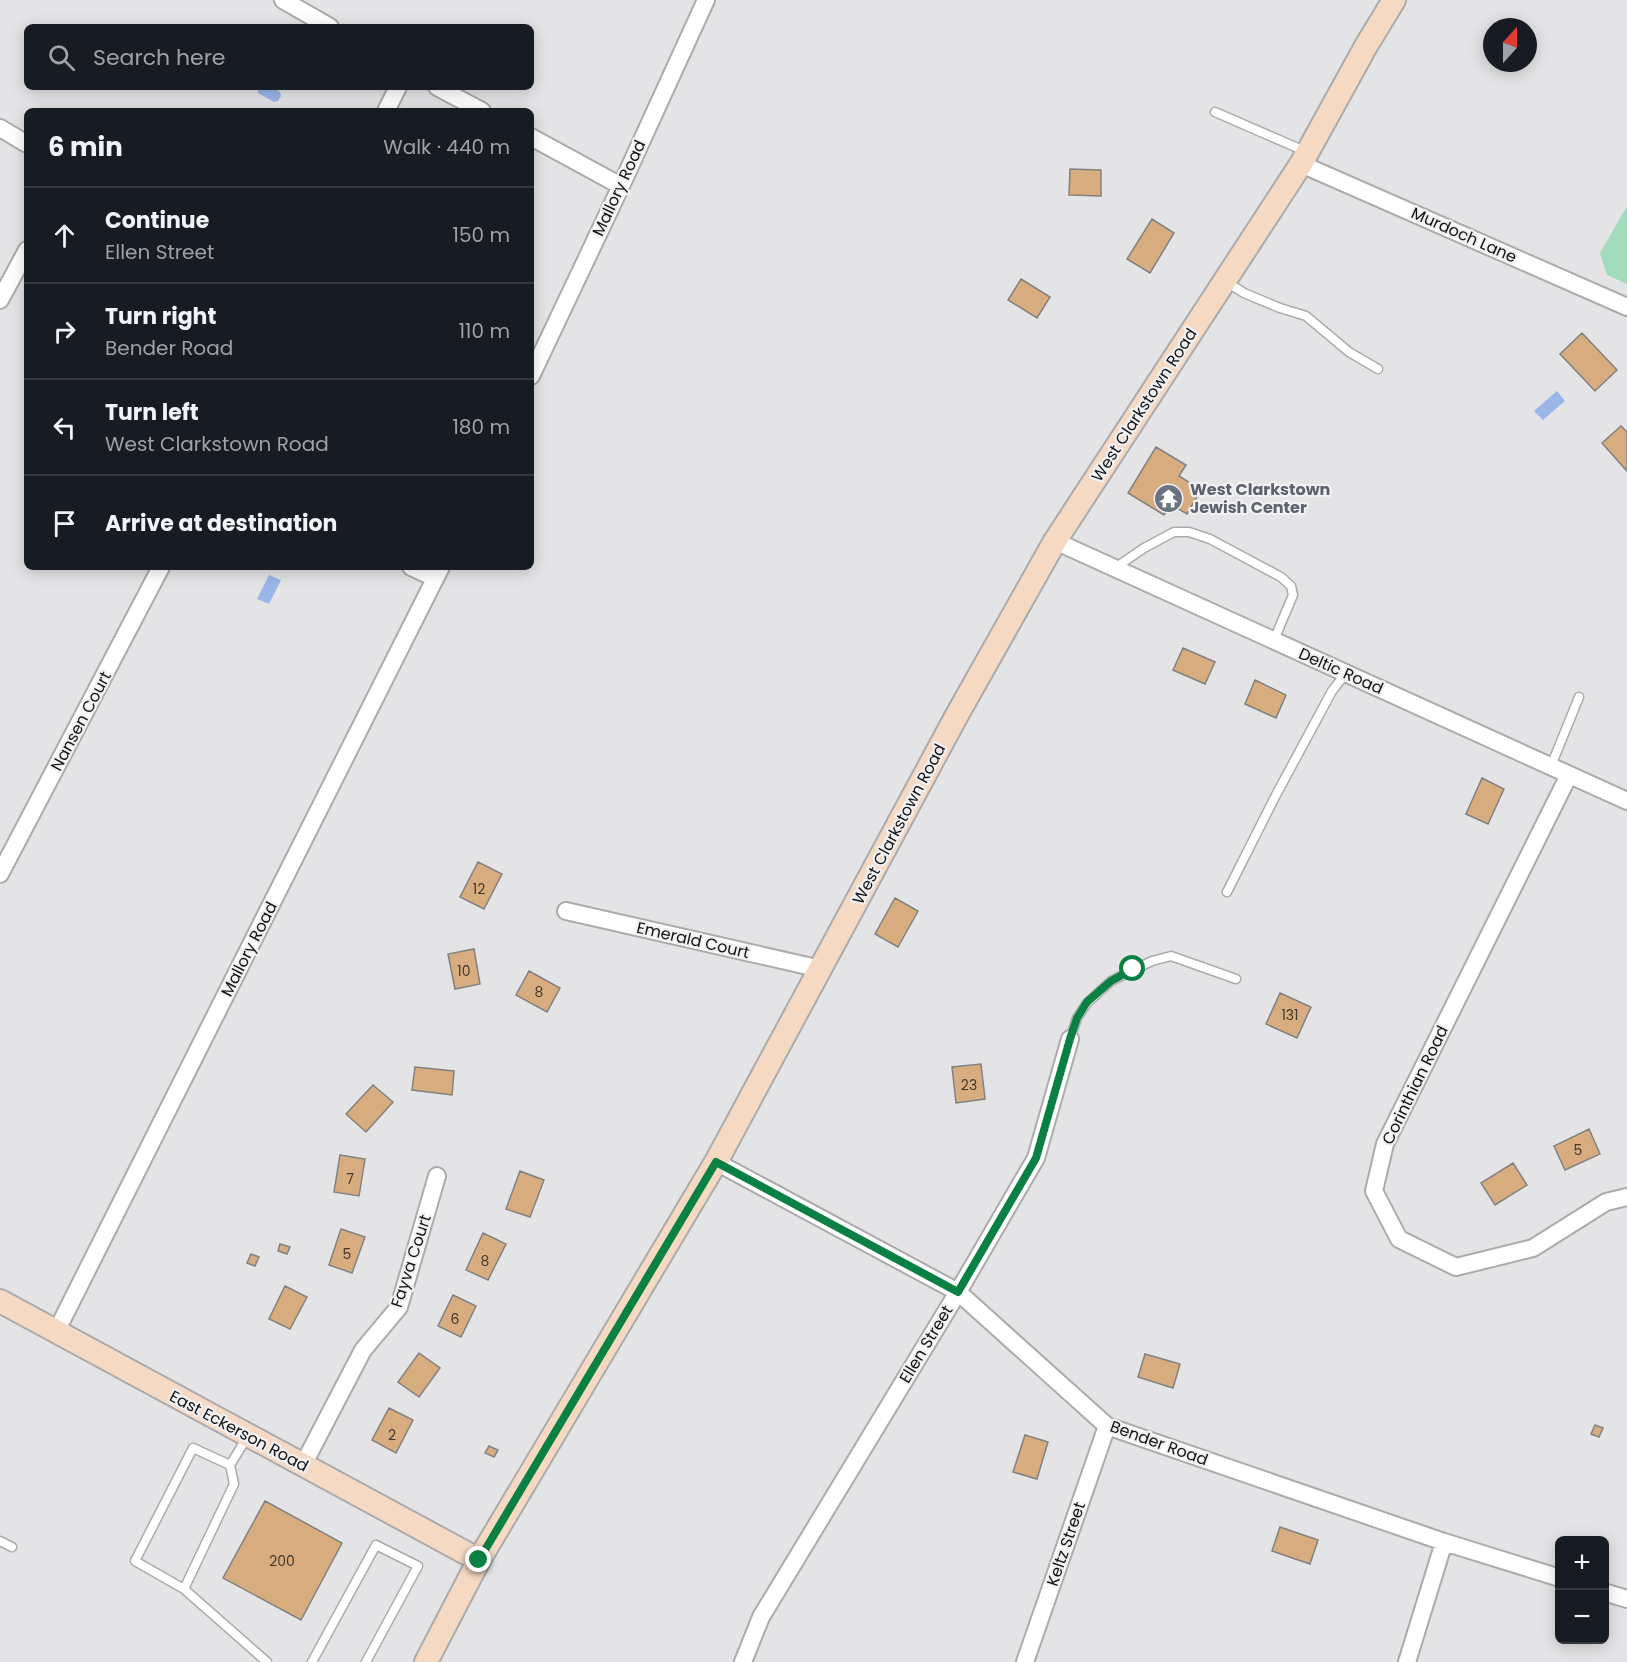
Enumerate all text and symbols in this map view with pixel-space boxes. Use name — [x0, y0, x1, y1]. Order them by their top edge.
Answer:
north arrow — [1483, 18, 1537, 72]
search box — [24, 24, 534, 90]
icon: search — [45, 41, 78, 74]
text: Search here — [93, 42, 226, 73]
text: 6 min — [48, 129, 123, 165]
text: Walk · 440 m — [383, 133, 510, 161]
street label: Mallory Road — [587, 136, 651, 240]
street label: Murdoch Lane — [1408, 201, 1520, 269]
text: Continue — [105, 205, 209, 236]
icon: ahead — [48, 219, 81, 252]
text: 150 m — [453, 221, 510, 249]
text: Ellen Street — [105, 238, 214, 266]
text: Turn right — [105, 301, 216, 332]
icon: right — [48, 315, 81, 348]
text: 110 m — [459, 317, 510, 345]
street label: West Clarkstown Road — [1086, 324, 1202, 486]
text: Bender Road — [105, 334, 233, 362]
text: Turn left — [105, 397, 199, 428]
icon: left — [48, 411, 81, 444]
text: 180 m — [452, 413, 510, 441]
text: West Clarkstown Road — [105, 430, 329, 458]
place label: West Clarkstown Jewish Center — [1190, 478, 1330, 519]
temple icon: West Clarkstown Jewish Center — [1153, 482, 1185, 514]
icon: arrive — [48, 507, 81, 540]
text: Arrive at destination — [105, 508, 337, 539]
street label: Deltic Road — [1295, 642, 1387, 700]
street label: Nansen Court — [45, 667, 117, 775]
street label: West Clarkstown Road — [847, 740, 951, 908]
house number: 12 — [473, 879, 485, 899]
street label: Mallory Road — [215, 898, 283, 1000]
street label: Emerald Court — [634, 916, 752, 964]
route start — [1119, 955, 1145, 981]
house number: 10 — [457, 961, 471, 981]
house number: 8 — [535, 982, 544, 1002]
house number: 131 — [1281, 1005, 1299, 1025]
street label: Corinthian Road — [1376, 1022, 1454, 1148]
house number: 23 — [961, 1075, 977, 1095]
house number: 5 — [1574, 1140, 1582, 1160]
house number: 7 — [346, 1169, 354, 1189]
street label: Fayva Court — [385, 1211, 437, 1310]
house number: 5 — [343, 1244, 351, 1264]
house number: 8 — [481, 1251, 490, 1271]
street label: Ellen Street — [894, 1300, 958, 1387]
house number: 6 — [451, 1309, 460, 1329]
street label: East Eckerson Road — [166, 1385, 312, 1477]
street label: Bender Road — [1107, 1415, 1211, 1471]
house number: 2 — [388, 1425, 396, 1445]
street label: Keltz Street — [1041, 1499, 1091, 1589]
map controls — [1555, 1536, 1609, 1644]
button: + — [1555, 1536, 1609, 1590]
route end — [465, 1546, 491, 1572]
house number: 200 — [269, 1551, 295, 1571]
button: − — [1555, 1590, 1609, 1644]

